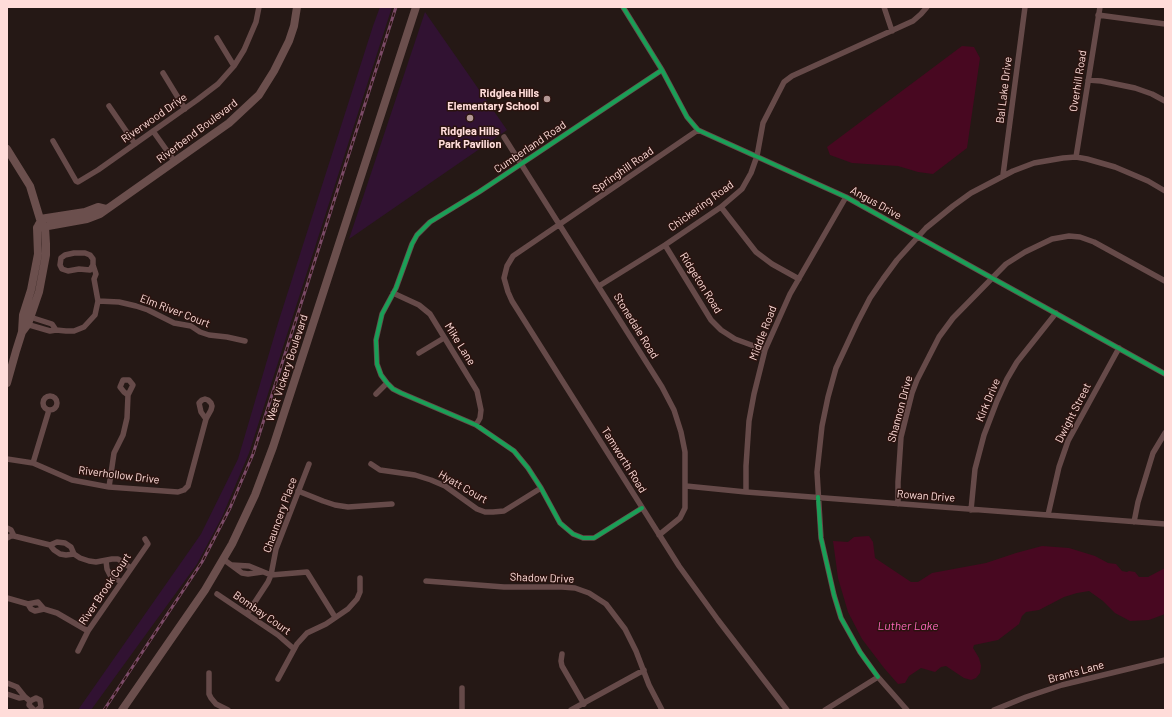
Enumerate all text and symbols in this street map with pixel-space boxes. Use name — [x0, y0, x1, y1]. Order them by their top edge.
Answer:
street label: Overhill Road — [1067, 49, 1089, 113]
street label: Bal Lake Drive — [993, 56, 1015, 124]
place label: Ridglea Hills Elementary School — [447, 86, 539, 112]
street label: Riverwood Drive — [119, 90, 189, 146]
marker: Ridglea Hills Elementary School — [542, 94, 552, 104]
street label: Riverbend Boulevard — [154, 96, 240, 166]
marker: Ridglea Hills Park Pavilion — [465, 113, 475, 123]
street label: Cumberland Road — [491, 118, 569, 176]
place label: Ridglea Hills Park Pavilion — [439, 124, 501, 150]
street label: Springhill Road — [590, 144, 656, 196]
street label: Chickering Road — [666, 178, 736, 234]
street label: Angus Drive — [848, 184, 904, 222]
street label: Ridgeton Road — [677, 250, 725, 316]
street label: Stonedale Road — [611, 291, 661, 361]
street label: Elm River Court — [138, 292, 212, 330]
street label: Middle Road — [747, 304, 779, 362]
street label: West Vickery Boulevard — [263, 313, 311, 423]
street label: Mike Lane — [442, 320, 478, 368]
street label: Shannon Drive — [885, 374, 915, 444]
street label: Kirk Drive — [973, 376, 1003, 424]
street label: Dwight Street — [1052, 381, 1094, 445]
street label: Tamworth Road — [599, 425, 649, 495]
street label: Riverhollow Drive — [78, 463, 160, 487]
street label: Hyatt Court — [436, 468, 490, 506]
street label: Chauncery Place — [260, 475, 300, 555]
street label: Rowan Drive — [896, 487, 956, 505]
street label: River Brook Court — [76, 551, 134, 627]
street label: Shadow Drive — [510, 570, 574, 586]
street label: Bombay Court — [231, 588, 293, 638]
water label: Luther Lake — [878, 619, 938, 633]
street label: Brants Lane — [1047, 658, 1105, 686]

